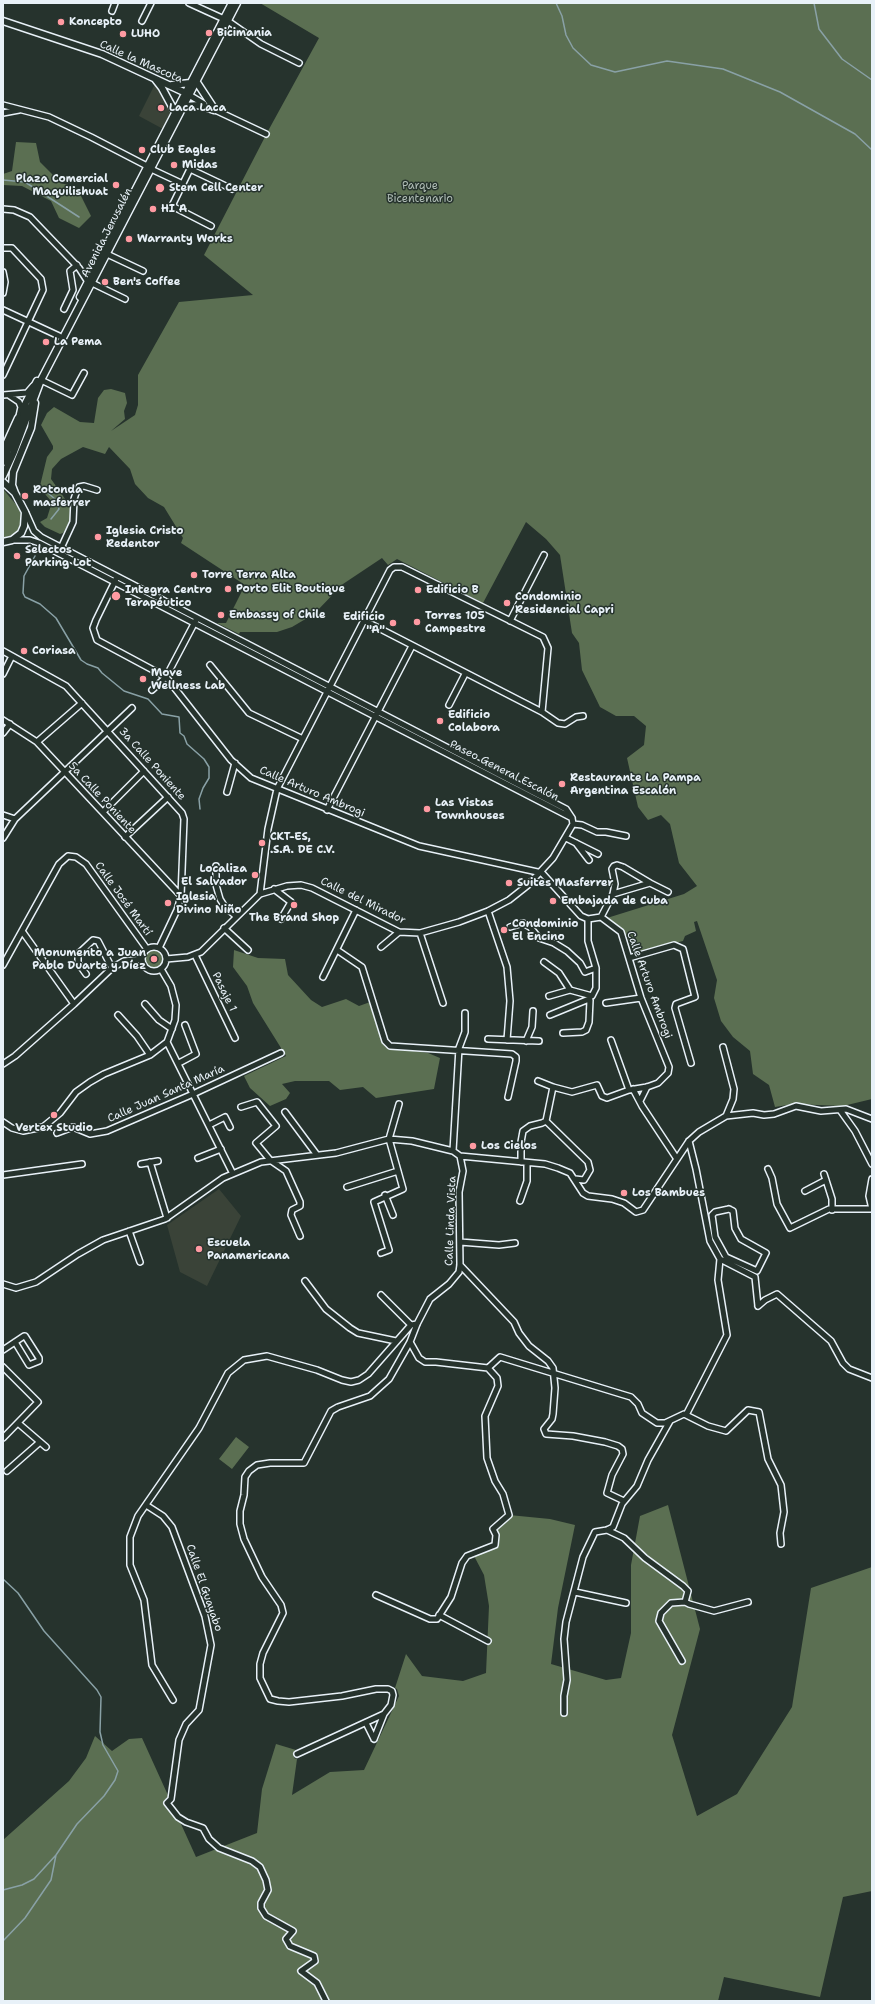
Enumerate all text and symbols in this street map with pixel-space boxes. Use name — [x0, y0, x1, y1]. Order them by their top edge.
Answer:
place label: Koncepto — [69, 15, 122, 29]
marker: Koncepto — [56, 17, 66, 27]
place label: Bicimania — [217, 26, 272, 40]
place label: LUHO — [131, 27, 160, 41]
marker: Bicimania — [204, 28, 214, 38]
marker: LUHO — [118, 29, 128, 39]
street label: Calle la Mascota — [97, 38, 185, 86]
place label: Laca Laca — [169, 101, 226, 115]
marker: Laca Laca — [156, 103, 166, 113]
place label: Club Eagles — [150, 143, 216, 157]
marker: Club Eagles — [137, 145, 147, 155]
place label: Midas — [182, 158, 218, 172]
marker: Midas — [169, 160, 179, 170]
place label: Plaza Comercial Maquilishuat — [16, 172, 108, 198]
park label: Parque Bicentenario — [387, 179, 453, 205]
marker: Plaza Comercial Maquilishuat — [111, 180, 121, 190]
place label: Stem Cell Center — [169, 181, 263, 195]
marker: Stem Cell Center — [154, 182, 166, 194]
street label: Avenida Jerusalén — [79, 186, 135, 280]
place label: HI A — [161, 202, 187, 216]
marker: HI A — [148, 204, 158, 214]
place label: Warranty Works — [137, 232, 233, 246]
marker: Warranty Works — [124, 234, 134, 244]
place label: Ben's Coffee — [113, 275, 180, 289]
marker: Ben's Coffee — [100, 277, 110, 287]
place label: La Pema — [54, 335, 102, 349]
marker: La Pema — [41, 337, 51, 347]
place label: Rotonda masferrer — [33, 483, 90, 509]
marker: Rotonda masferrer — [20, 491, 30, 501]
place label: Iglesia Cristo Redentor — [106, 524, 183, 550]
marker: Iglesia Cristo Redentor — [93, 532, 103, 542]
place label: Selectos Parking Lot — [25, 543, 91, 569]
marker: Selectos Parking Lot — [12, 551, 22, 561]
place label: Torre Terra Alta — [202, 568, 296, 582]
marker: Torre Terra Alta — [189, 570, 199, 580]
place label: Porto Elit Boutique — [236, 582, 345, 596]
place label: Integra Centro Terapéutico — [125, 583, 212, 609]
place label: Edificio B — [426, 583, 479, 597]
marker: Porto Elit Boutique — [223, 584, 233, 594]
marker: Edificio B — [413, 585, 423, 595]
marker: Integra Centro Terapéutico — [110, 590, 122, 602]
place label: Condominio Residencial Capri — [515, 590, 614, 616]
marker: Condominio Residencial Capri — [502, 598, 512, 608]
place label: Embassy of Chile — [229, 608, 326, 622]
place label: Torres 105 Campestre — [425, 609, 486, 635]
marker: Embassy of Chile — [216, 610, 226, 620]
place label: Edificio "A" — [343, 610, 385, 636]
marker: Torres 105 Campestre — [412, 617, 422, 627]
marker: Edificio "A" — [388, 618, 398, 628]
place label: Coriasa — [32, 644, 75, 658]
marker: Coriasa — [19, 646, 29, 656]
place label: Move Wellness Lab — [151, 666, 225, 692]
marker: Move Wellness Lab — [138, 674, 148, 684]
place label: Edificio Colabora — [448, 708, 500, 734]
marker: Edificio Colabora — [435, 716, 445, 726]
street label: 3a Calle Poniente — [116, 725, 188, 803]
street label: Paseo General Escalón — [447, 738, 561, 804]
street label: 5a Calle Poniente — [65, 760, 139, 836]
street label: Calle Arturo Ambrogi — [257, 764, 367, 820]
place label: Restaurante La Pampa Argentina Escalón — [570, 771, 701, 797]
marker: Restaurante La Pampa Argentina Escalón — [557, 779, 567, 789]
place label: Las Vistas Townhouses — [435, 796, 505, 822]
marker: Las Vistas Townhouses — [422, 804, 432, 814]
place label: CKT-ES, .S.A. DE C.V. — [270, 830, 335, 856]
marker: CKT-ES, .S.A. DE C.V. — [257, 838, 267, 848]
street label: Calle José Martí — [92, 860, 154, 938]
place label: Localiza El Salvador — [181, 862, 247, 888]
marker: Localiza El Salvador — [250, 870, 260, 880]
street label: Calle del Mirador — [318, 875, 408, 927]
place label: Suites Masferrer — [517, 876, 613, 890]
marker: Suites Masferrer — [504, 878, 514, 888]
place label: Iglesia Divino Niño — [176, 890, 241, 916]
place label: Embajada de Cuba — [561, 894, 668, 908]
marker: Embajada de Cuba — [548, 896, 558, 906]
marker: Iglesia Divino Niño — [163, 898, 173, 908]
marker: The Brand Shop — [289, 900, 299, 910]
place label: The Brand Shop — [249, 911, 339, 925]
place label: Condominio El Encino — [512, 917, 578, 943]
marker: Condominio El Encino — [499, 925, 509, 935]
street label: Calle Arturo Ambrogi — [623, 930, 675, 1040]
place label: Monumento a Juan Pablo Duarte y Díez — [32, 946, 146, 972]
marker: Monumento a Juan Pablo Duarte y Díez — [149, 954, 159, 964]
street label: Pasaje 1 — [209, 970, 239, 1014]
street label: Calle Juan Santa María — [106, 1062, 226, 1126]
marker: Vertex Studio — [49, 1110, 59, 1120]
place label: Vertex Studio — [15, 1121, 93, 1135]
place label: Los Cielos — [481, 1139, 537, 1153]
marker: Los Cielos — [468, 1141, 478, 1151]
street label: Calle Linda Vista — [443, 1176, 459, 1266]
place label: Los Bambues — [632, 1186, 705, 1200]
marker: Los Bambues — [619, 1188, 629, 1198]
place label: Escuela Panamericana — [207, 1236, 289, 1262]
marker: Escuela Panamericana — [194, 1244, 204, 1254]
street label: Calle El Guayabo — [183, 1543, 225, 1633]

